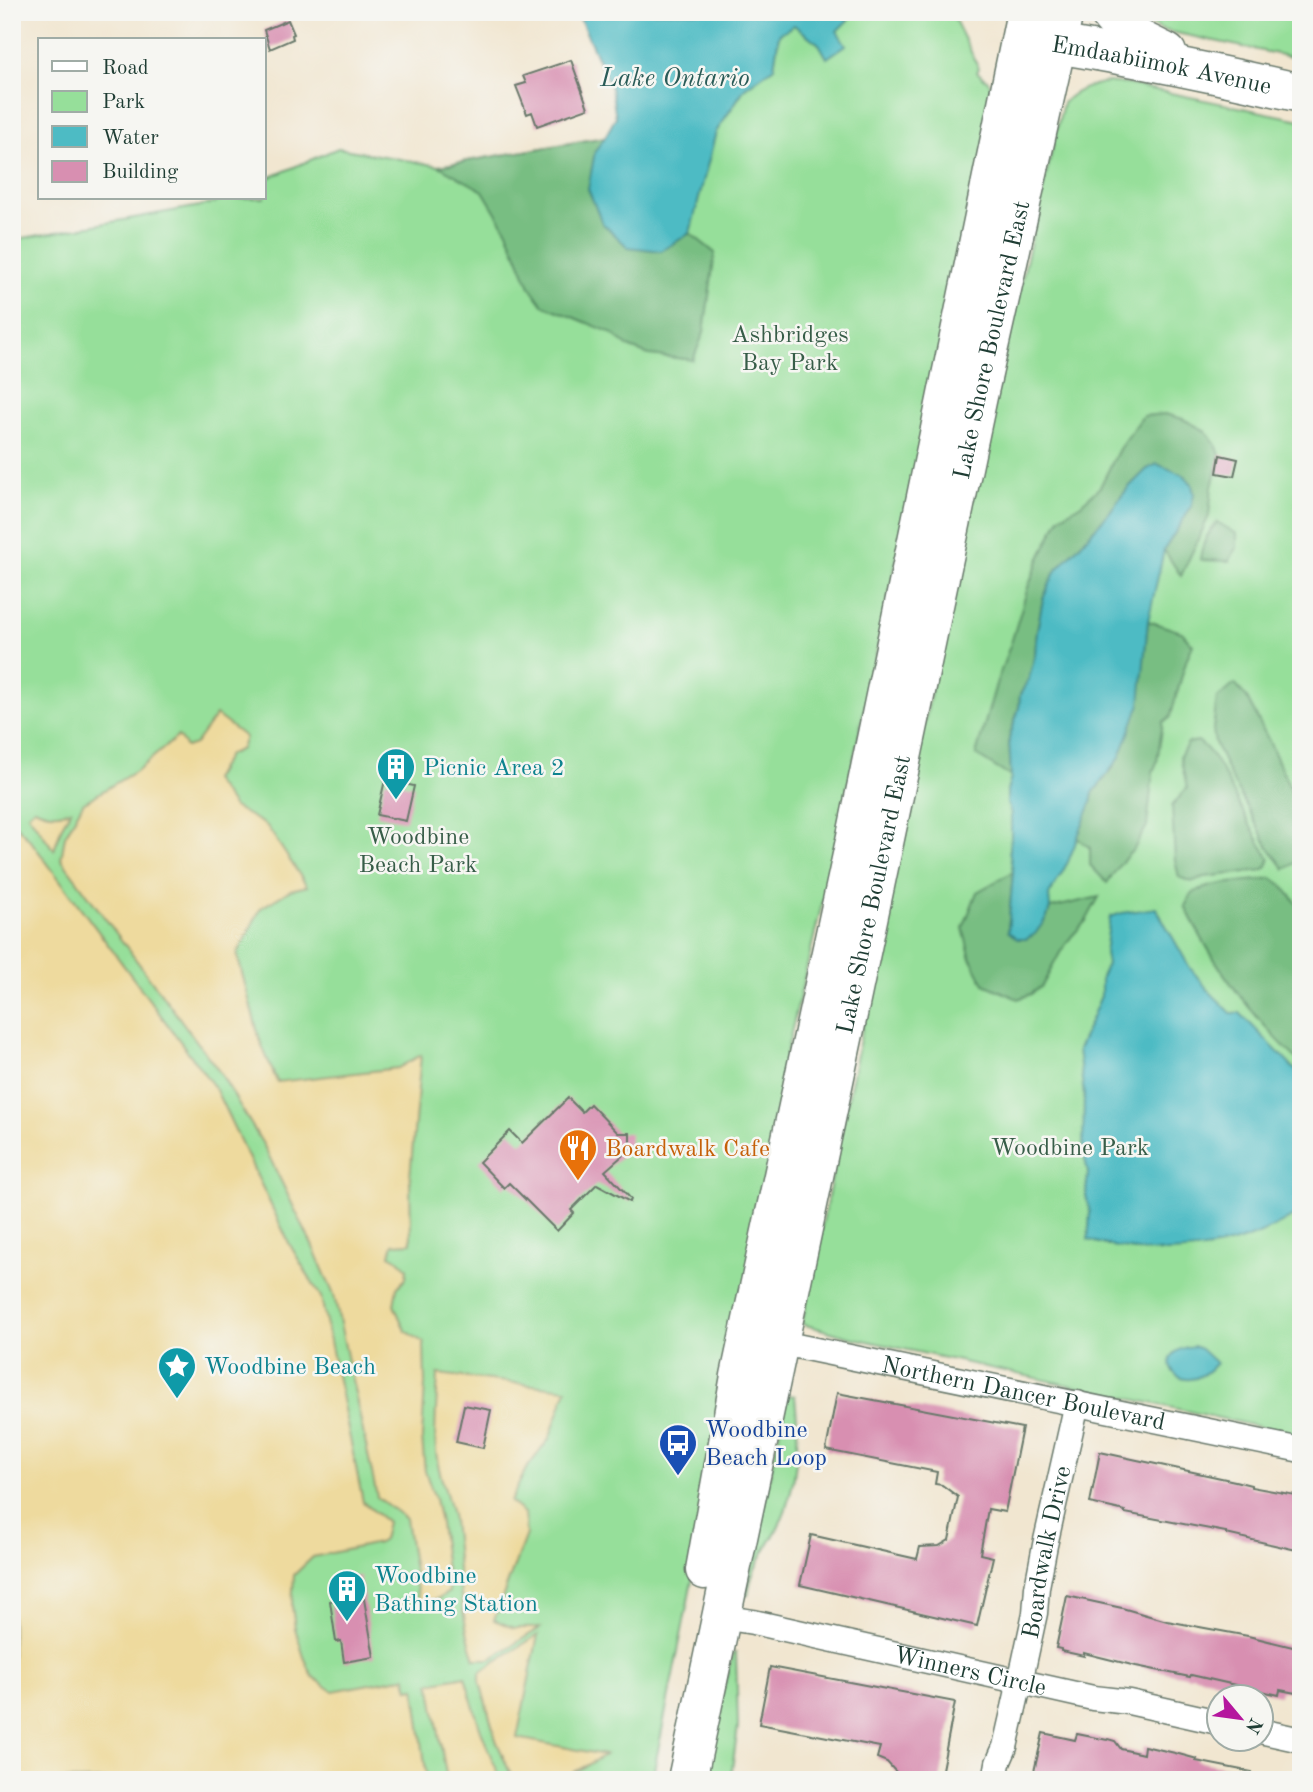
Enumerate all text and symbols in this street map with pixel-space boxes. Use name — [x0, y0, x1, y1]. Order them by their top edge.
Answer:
street label: Emdaabiimok Avenue — [1050, 33, 1273, 100]
legend — [38, 38, 266, 200]
text: Road — [102, 58, 149, 79]
water label: Lake Ontario — [599, 66, 750, 92]
text: Park — [102, 92, 145, 113]
text: Water — [102, 128, 159, 149]
text: Building — [102, 162, 179, 183]
street label: Lake Shore Boulevard East — [951, 199, 1035, 482]
park label: Ashbridges Bay Park — [731, 324, 849, 376]
building icon: Picnic Area 2 — [375, 746, 417, 801]
street label: Lake Shore Boulevard East — [834, 753, 916, 1037]
place label: Picnic Area 2 — [423, 757, 565, 781]
park label: Woodbine Beach Park — [358, 826, 478, 878]
restaurant icon: Boardwalk Cafe — [557, 1127, 599, 1182]
park label: Woodbine Park — [991, 1137, 1149, 1161]
place label: Boardwalk Cafe — [605, 1138, 770, 1162]
place icon: Woodbine Beach — [156, 1345, 198, 1400]
street label: Northern Dancer Boulevard — [879, 1354, 1167, 1436]
place label: Woodbine Beach — [204, 1356, 376, 1380]
place label: Woodbine Beach Loop — [705, 1419, 827, 1471]
bus stop icon: Woodbine Beach Loop — [657, 1422, 699, 1477]
street label: Boardwalk Drive — [1020, 1464, 1076, 1641]
place label: Woodbine Bathing Station — [374, 1565, 538, 1617]
building icon: Woodbine Bathing Station — [326, 1568, 368, 1623]
street label: Winners Circle — [891, 1644, 1048, 1701]
north arrow — [1204, 1684, 1274, 1754]
text: N — [1241, 1714, 1265, 1736]

